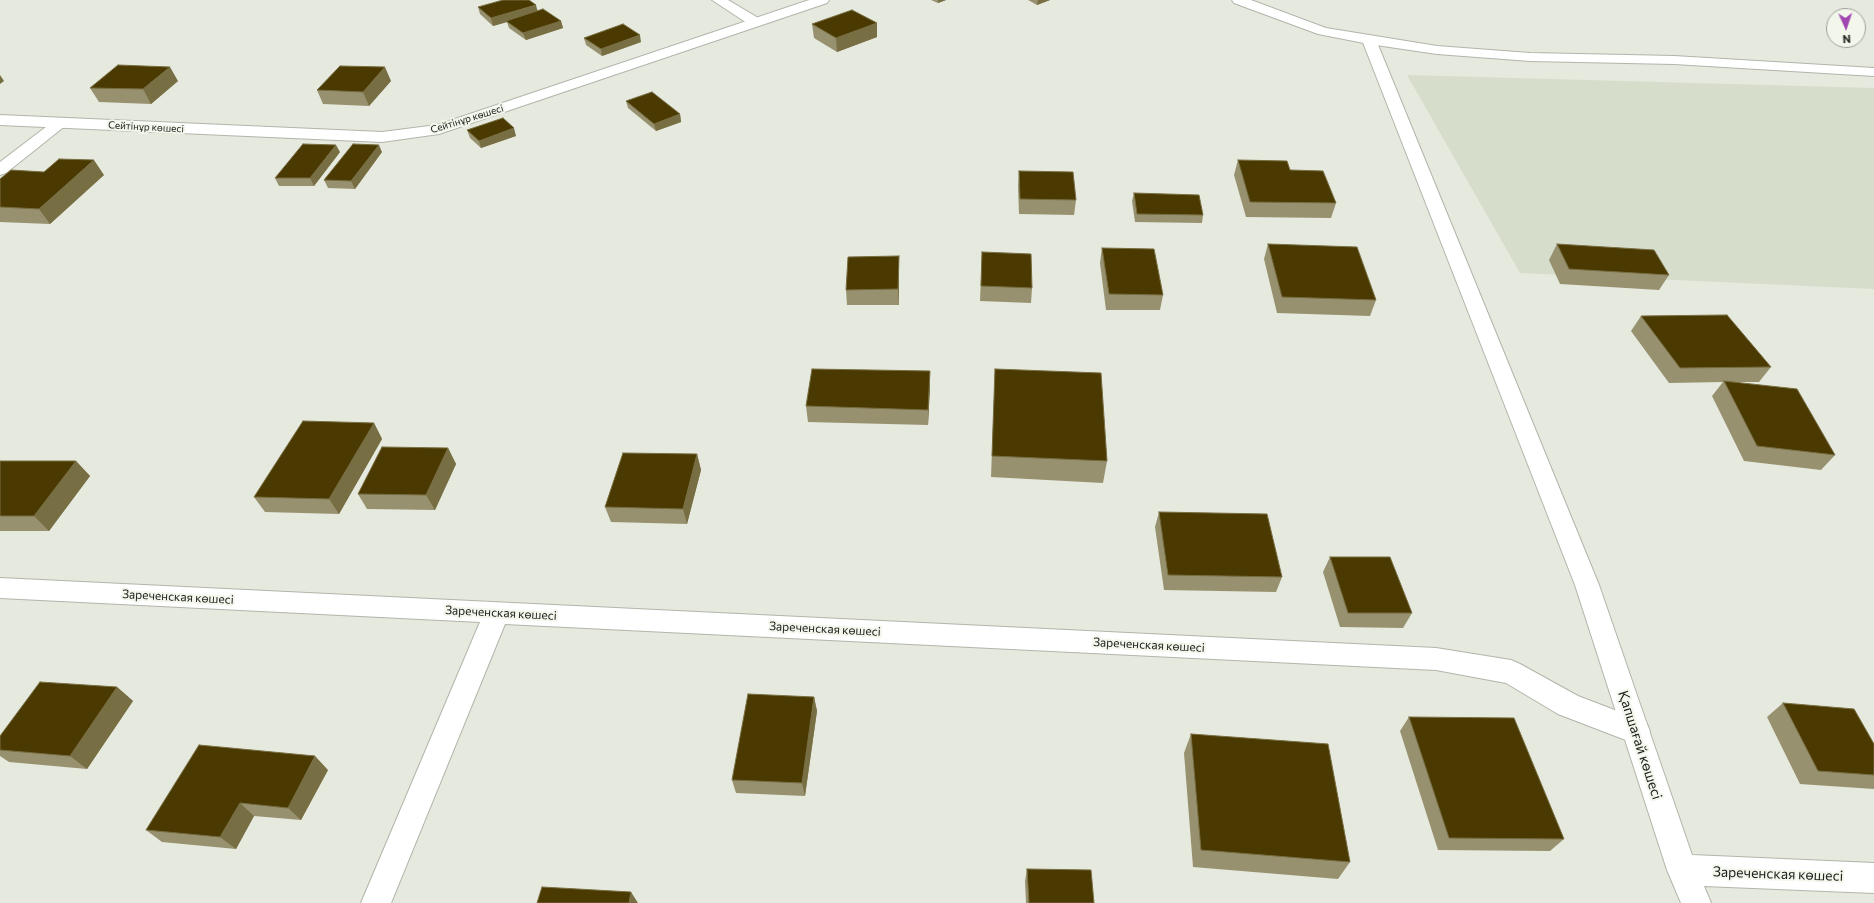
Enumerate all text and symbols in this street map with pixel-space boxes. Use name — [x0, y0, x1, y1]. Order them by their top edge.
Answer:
north arrow — [1826, 8, 1866, 48]
text: N — [1842, 33, 1851, 46]
street label: Сейтінұр көшесі — [429, 102, 505, 136]
street label: Сейтінұр көшесі — [108, 119, 184, 135]
street label: Зареченская көшесі — [122, 587, 234, 607]
street label: Зареченская көшесі — [445, 603, 557, 623]
street label: Зареченская көшесі — [769, 619, 881, 639]
street label: Зареченская көшесі — [1093, 635, 1205, 655]
street label: Қапшағай көшесі — [1615, 689, 1665, 801]
street label: Зареченская көшесі — [1713, 863, 1843, 885]

